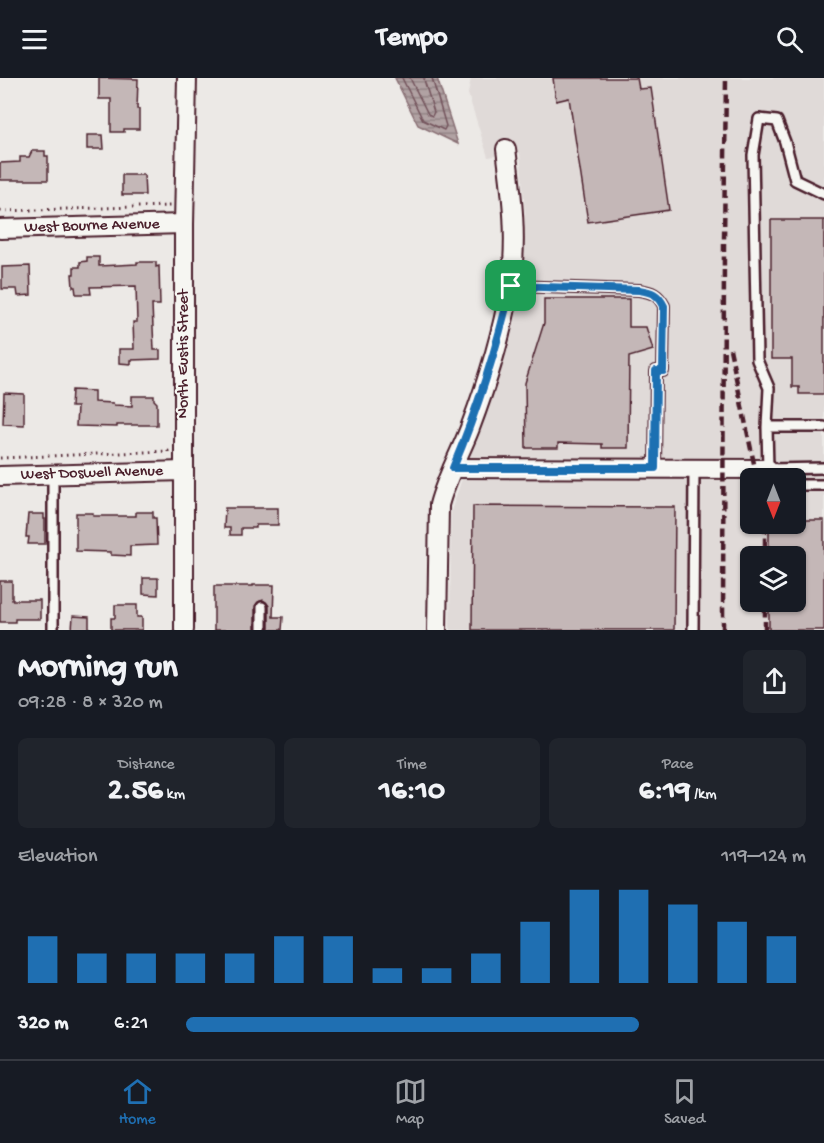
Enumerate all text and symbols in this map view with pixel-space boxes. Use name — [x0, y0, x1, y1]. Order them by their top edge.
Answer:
icon: menu — [18, 23, 51, 56]
text: Tempo — [377, 23, 447, 55]
icon: search — [773, 23, 806, 56]
street label: West Bourne Avenue — [24, 215, 161, 238]
pin — [485, 260, 536, 311]
icon: arrive — [494, 269, 527, 302]
street label: North Eustis Street — [175, 288, 194, 419]
street label: West Doswell Avenue — [21, 462, 164, 485]
north arrow — [740, 468, 806, 534]
map controls — [740, 468, 806, 612]
button: layers — [740, 546, 806, 612]
text: Morning run — [18, 650, 178, 688]
button: share — [743, 650, 806, 713]
text: 09:28 · 8 × 320 m — [18, 692, 163, 715]
text: Distance — [118, 756, 175, 775]
text: Time — [397, 756, 427, 775]
text: Pace — [662, 756, 693, 775]
text: 2.56 — [108, 775, 163, 810]
text: 16:10 — [379, 775, 445, 810]
text: 6:19 — [639, 775, 690, 810]
text: km — [163, 786, 185, 805]
text: /km — [690, 786, 717, 805]
text: Elevation — [18, 846, 98, 869]
text: 119–124 m — [721, 846, 806, 869]
text: 320 m — [18, 1013, 68, 1036]
text: 6:21 — [114, 1013, 148, 1036]
tab: Home — [119, 1075, 156, 1130]
tab: Map — [394, 1075, 427, 1130]
tab: Saved — [664, 1075, 705, 1130]

